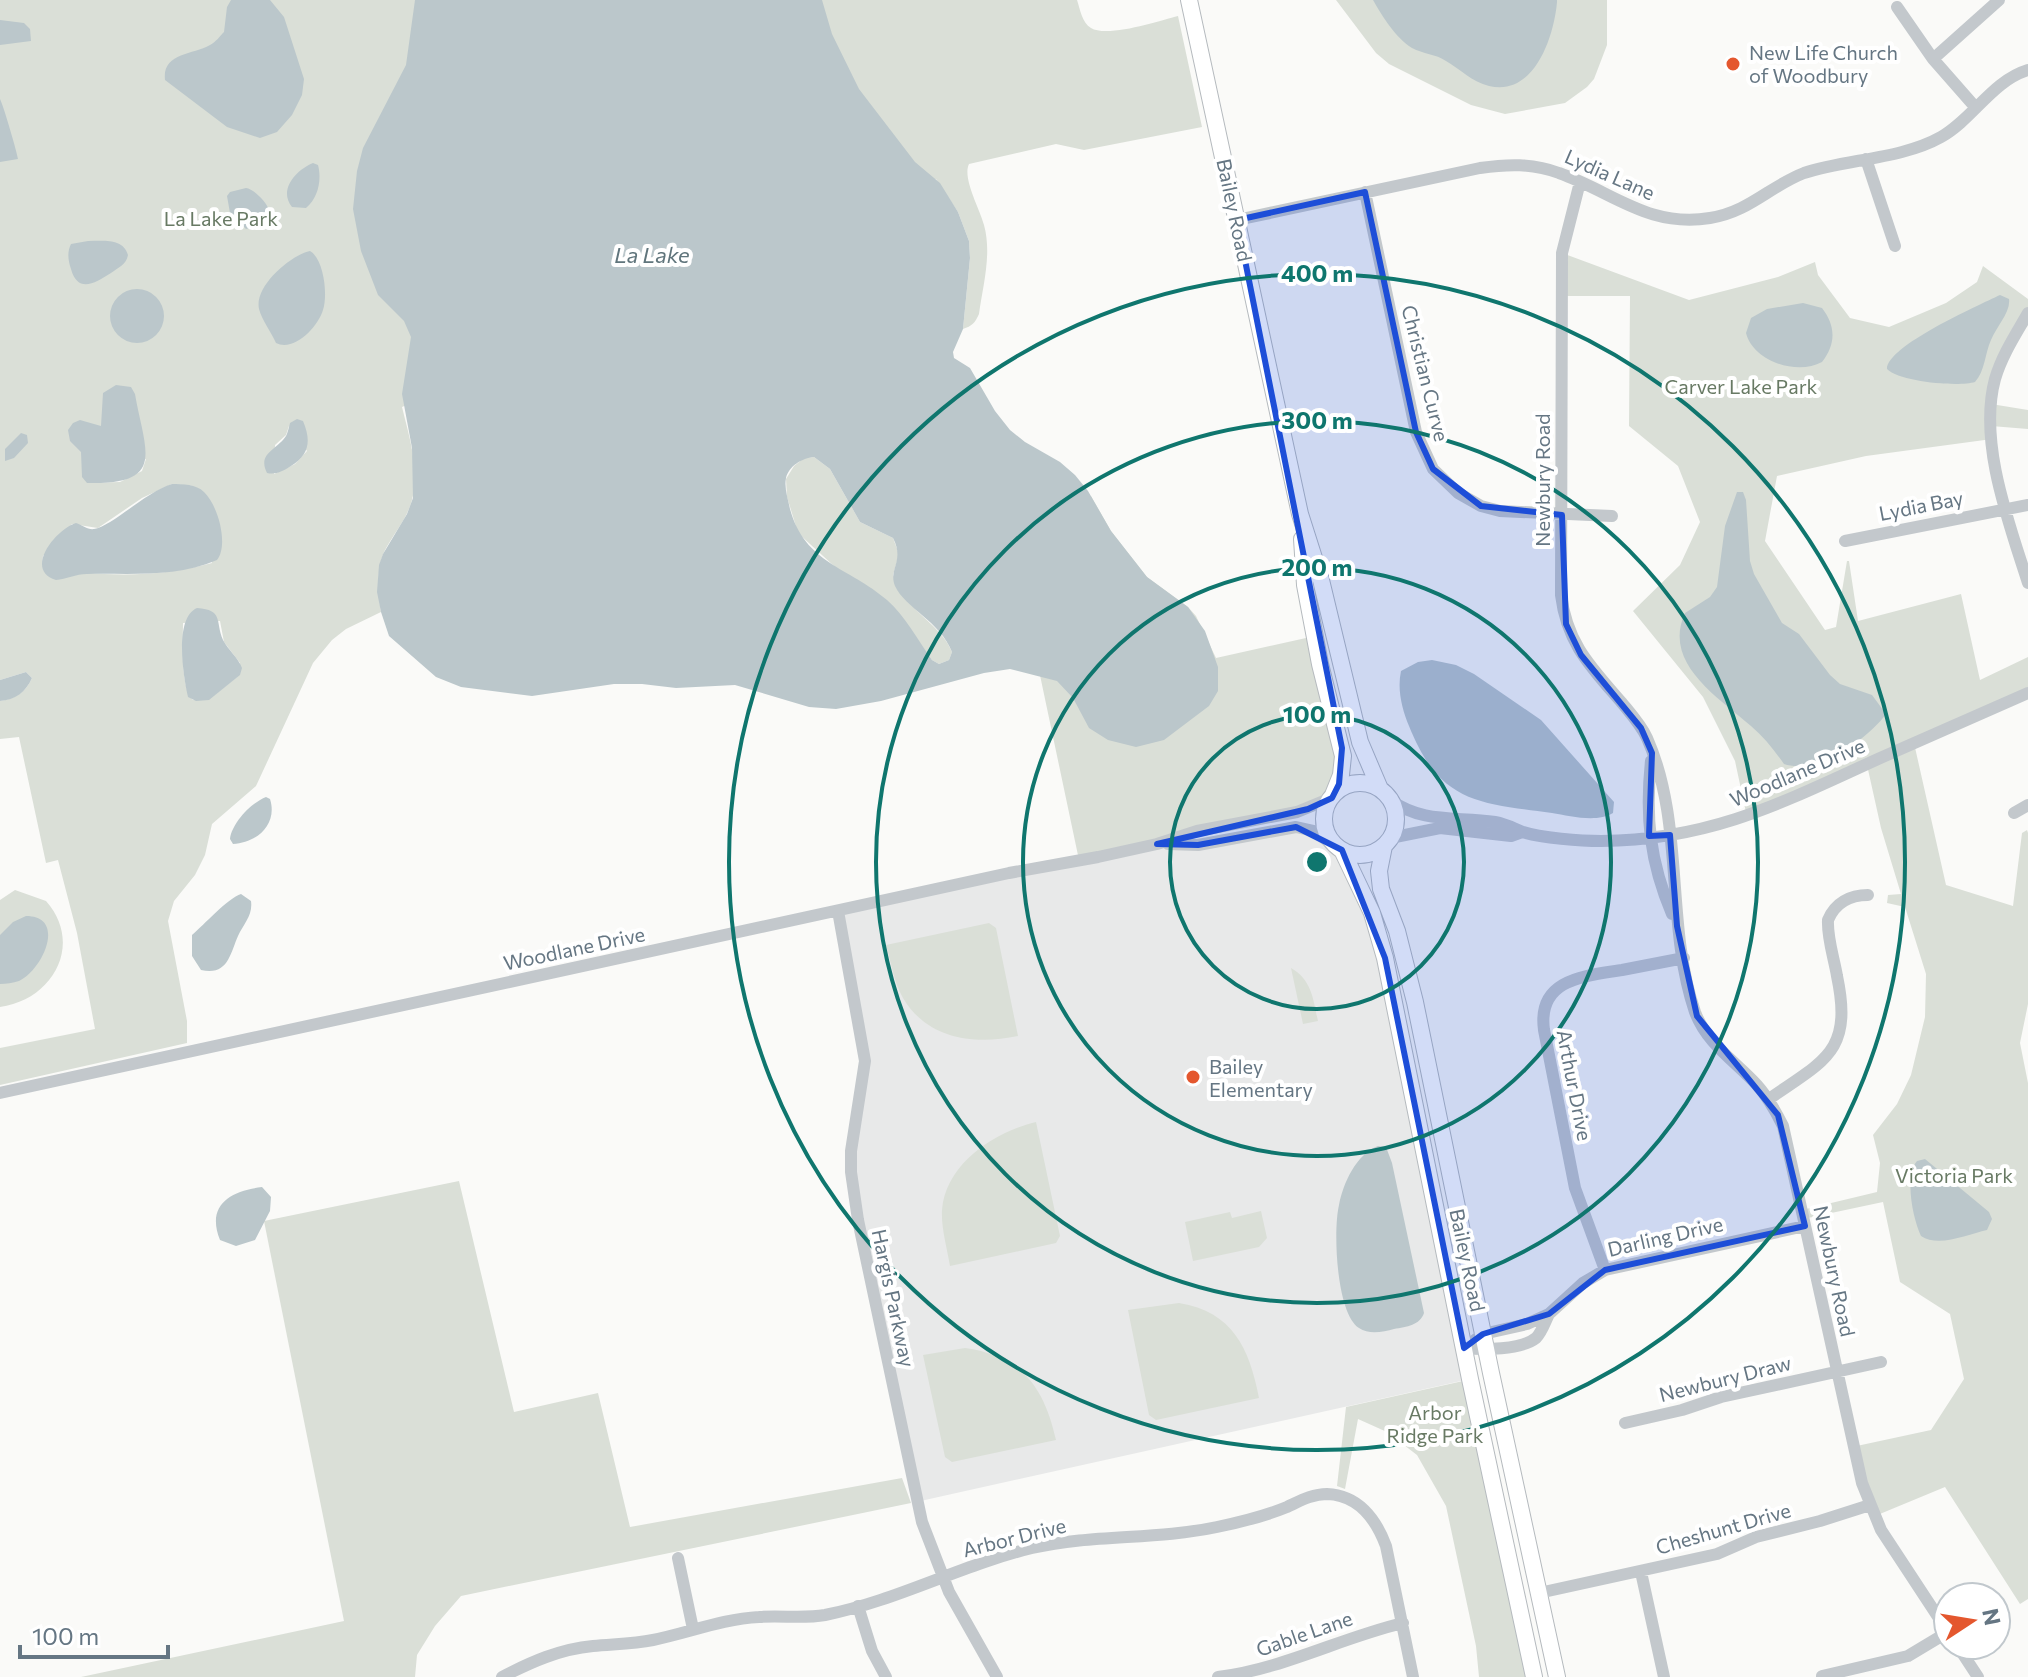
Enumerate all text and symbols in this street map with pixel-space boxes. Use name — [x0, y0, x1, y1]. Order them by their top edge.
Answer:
place label: New Life Church of Woodbury — [1749, 40, 1898, 87]
marker: New Life Church of Woodbury — [1724, 55, 1742, 73]
street label: Lydia Lane — [1561, 144, 1659, 204]
street label: Bailey Road — [1212, 156, 1258, 264]
park label: La Lake Park — [164, 206, 278, 230]
water label: La Lake — [614, 241, 690, 268]
text: 400 m — [1281, 258, 1353, 287]
street label: Christian Curve — [1397, 302, 1455, 444]
park label: Carver Lake Park — [1665, 374, 1818, 398]
text: 300 m — [1281, 405, 1353, 434]
street label: Newbury Road — [1530, 413, 1554, 547]
street label: Lydia Bay — [1877, 485, 1965, 525]
text: 200 m — [1282, 552, 1352, 581]
text: 100 m — [1283, 699, 1351, 728]
street label: Woodlane Drive — [1726, 733, 1868, 811]
centre of rings — [1303, 848, 1331, 876]
street label: Woodlane Drive — [501, 921, 647, 975]
street label: Arthur Drive — [1552, 1027, 1598, 1143]
place label: Bailey Elementary — [1209, 1054, 1313, 1101]
marker: Bailey Elementary — [1184, 1068, 1202, 1086]
park label: Victoria Park — [1895, 1163, 2013, 1187]
street label: Newbury Road — [1809, 1203, 1861, 1339]
street label: Bailey Road — [1445, 1206, 1491, 1314]
street label: Darling Drive — [1605, 1211, 1725, 1261]
street label: Hargis Parkway — [868, 1227, 920, 1369]
street label: Newbury Draw — [1656, 1350, 1794, 1406]
park label: Arbor Ridge Park — [1387, 1400, 1484, 1447]
street label: Cheshunt Drive — [1653, 1497, 1793, 1559]
street label: Arbor Drive — [960, 1513, 1068, 1561]
north arrow — [1932, 1581, 2012, 1661]
street label: Gable Lane — [1253, 1605, 1355, 1661]
text: N — [1977, 1606, 2007, 1628]
scale bar — [20, 1609, 168, 1659]
text: 100 m — [32, 1621, 99, 1650]

